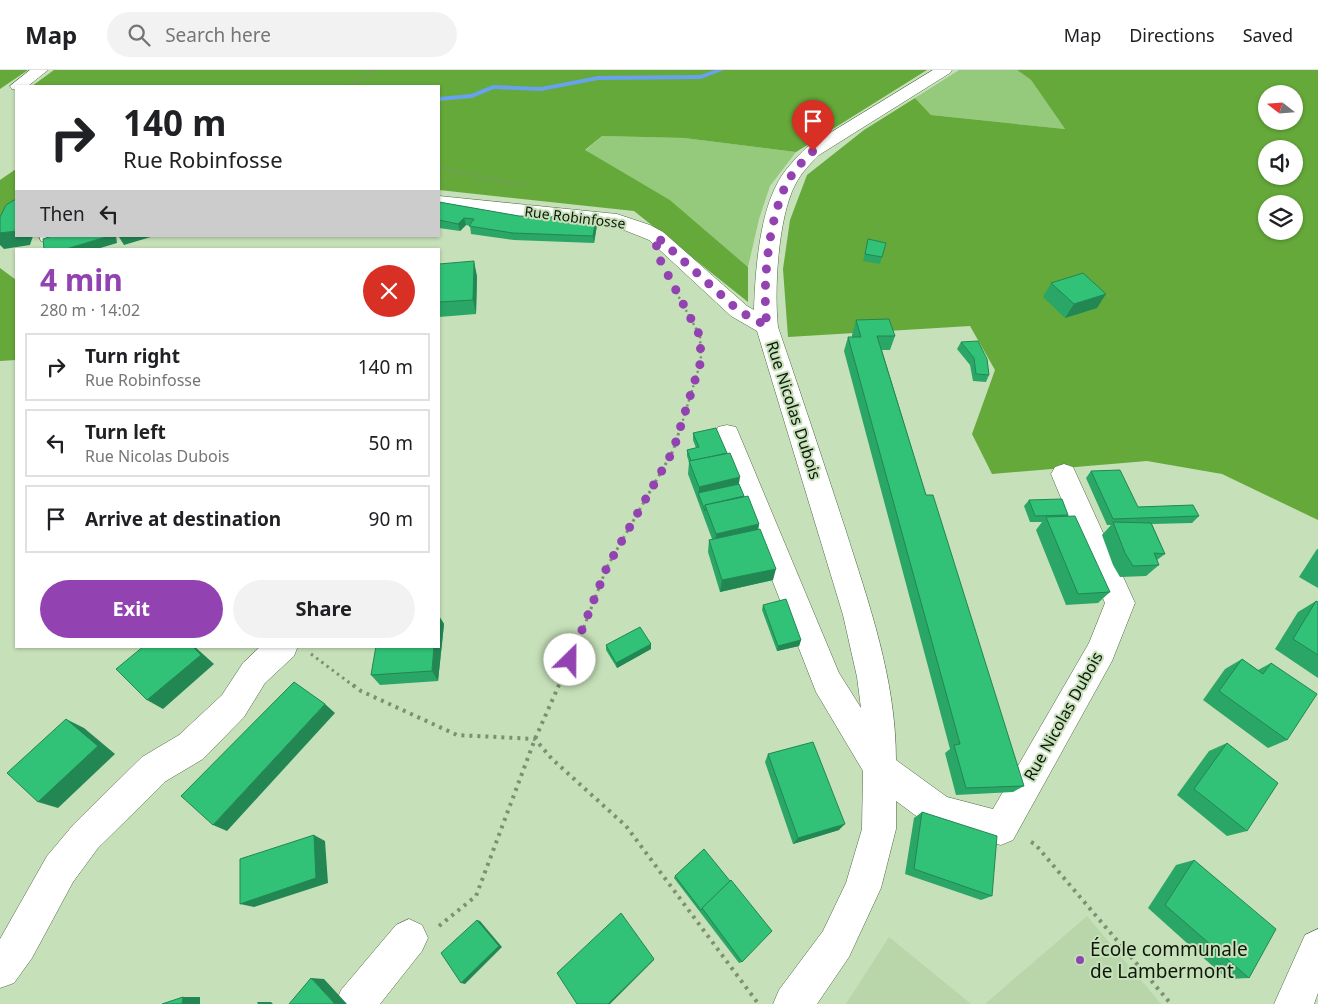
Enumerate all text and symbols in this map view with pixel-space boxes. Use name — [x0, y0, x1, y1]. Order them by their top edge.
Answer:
search box — [107, 12, 457, 57]
text: Map — [25, 18, 77, 51]
icon: search — [125, 21, 153, 49]
text: Search here — [165, 22, 271, 48]
text: Map — [1064, 23, 1101, 47]
text: Directions — [1129, 23, 1215, 47]
text: Saved — [1243, 23, 1293, 47]
north arrow — [1258, 85, 1302, 130]
map controls — [1258, 85, 1303, 240]
text: 140 m — [123, 99, 226, 146]
pin — [792, 100, 834, 151]
icon: right — [40, 105, 105, 170]
icon: arrive — [799, 107, 827, 135]
button: sound — [1258, 140, 1303, 185]
text: Rue Robinfosse — [123, 144, 283, 174]
button: layers — [1258, 195, 1303, 240]
icon: left — [95, 200, 123, 228]
text: Then — [40, 201, 85, 227]
street label: Rue Robinfosse — [523, 201, 627, 233]
text: 4 min — [40, 259, 123, 300]
button: close — [363, 265, 415, 317]
text: 280 m · 14:02 — [40, 299, 140, 321]
street label: Rue Nicolas Dubois — [761, 338, 827, 482]
text: Turn right — [85, 343, 180, 369]
icon: right — [42, 353, 70, 381]
text: 140 m — [358, 354, 413, 380]
text: Rue Robinfosse — [85, 369, 201, 391]
text: Turn left — [85, 419, 166, 445]
icon: left — [42, 429, 70, 457]
text: 50 m — [369, 430, 413, 456]
text: Rue Nicolas Dubois — [85, 445, 229, 467]
icon: arrive — [42, 505, 70, 533]
text: Arrive at destination — [85, 506, 281, 532]
text: 90 m — [369, 506, 413, 532]
button: Exit — [40, 580, 223, 638]
button: Share — [233, 580, 415, 638]
position arrow — [543, 633, 595, 685]
street label: Rue Nicolas Dubois — [1018, 647, 1108, 785]
place label: École communale de Lambermont — [1090, 936, 1248, 984]
marker: École communale de Lambermont — [1074, 954, 1086, 966]

